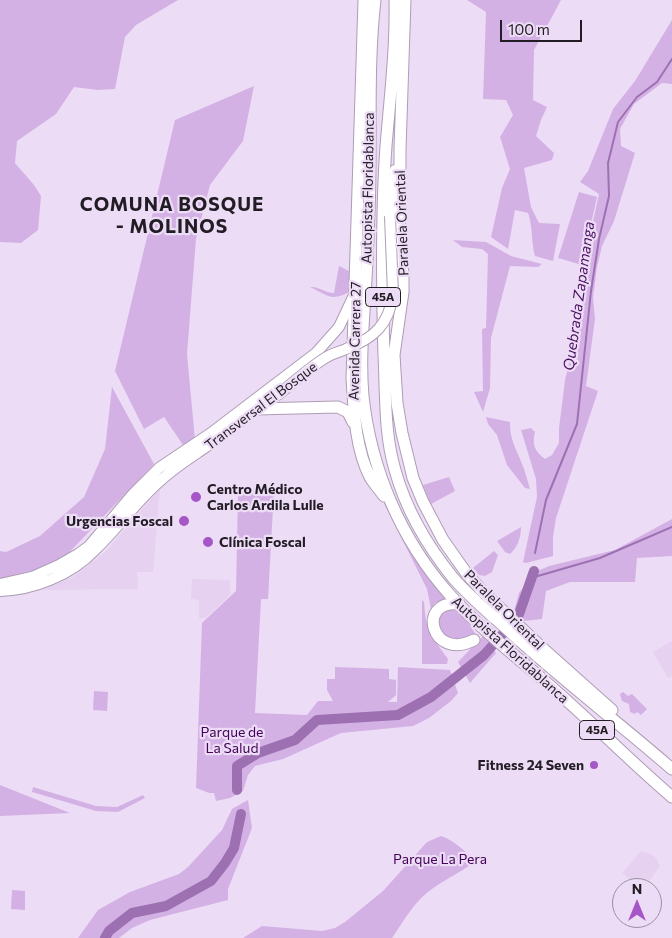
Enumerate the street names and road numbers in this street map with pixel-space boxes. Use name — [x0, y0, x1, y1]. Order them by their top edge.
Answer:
street label: Autopista Floridablanca — [358, 112, 378, 264]
street label: Paralela Oriental — [392, 170, 412, 276]
street label: Avenida Carrera 27 — [346, 281, 364, 401]
road number: 45A — [366, 288, 400, 306]
street label: Transversal El Bosque — [202, 358, 320, 454]
street label: Paralela Oriental — [461, 567, 547, 653]
street label: Autopista Floridablanca — [448, 593, 572, 707]
road number: 45A — [580, 720, 614, 740]

